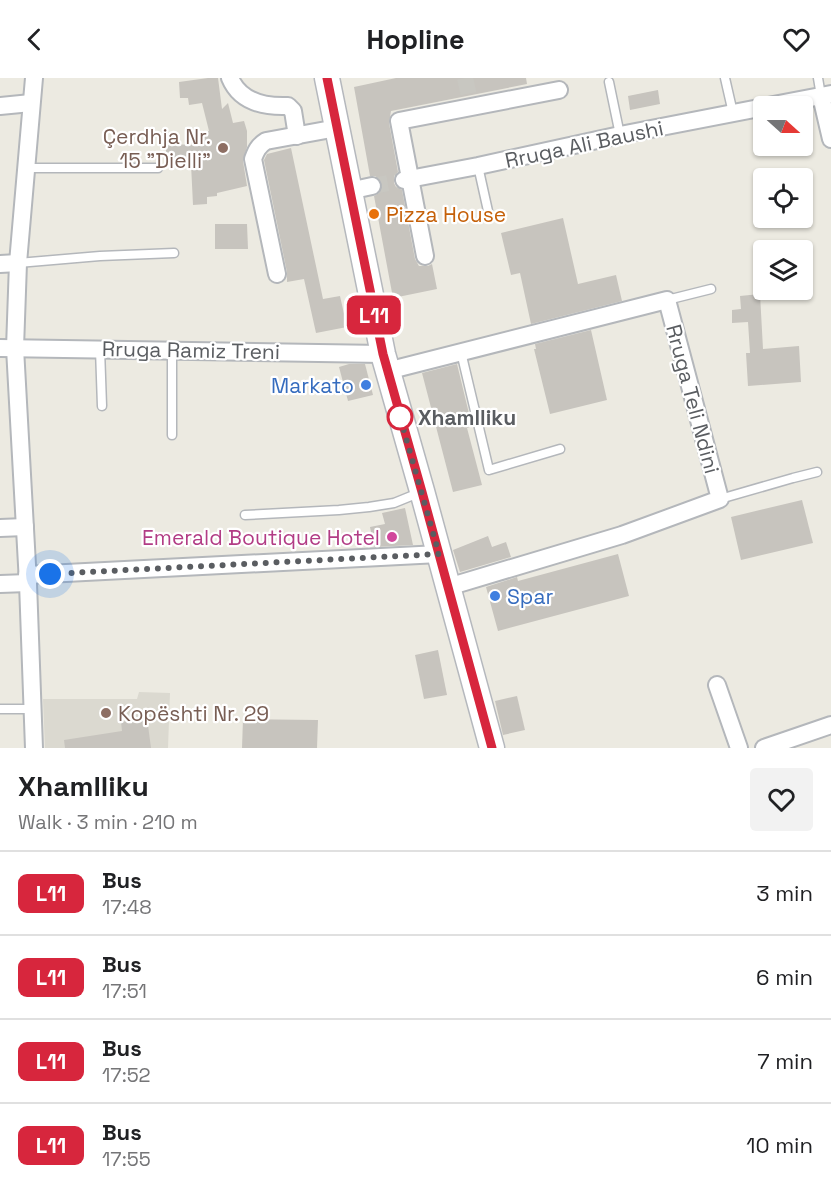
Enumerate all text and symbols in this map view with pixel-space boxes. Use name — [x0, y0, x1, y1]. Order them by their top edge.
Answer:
text: Hopline — [366, 22, 465, 57]
icon: back — [18, 23, 51, 56]
icon: heart — [780, 23, 813, 56]
north arrow — [753, 96, 813, 156]
map controls — [753, 96, 813, 300]
street label: Rruga Ali Baushi — [502, 114, 666, 174]
place label: Çerdhja Nr. 15 "Dielli" — [103, 123, 211, 174]
marker: Çerdhja Nr. 15 "Dielli" — [216, 141, 230, 155]
button: locate — [753, 168, 813, 228]
place label: Pizza House — [386, 201, 506, 228]
marker: Pizza House — [367, 207, 381, 221]
button: layers — [753, 240, 813, 300]
line badge: L11 — [340, 296, 409, 334]
text: L11 — [359, 302, 389, 329]
street label: Rruga Teli Ndini — [660, 321, 726, 477]
street label: Rruga Ramiz Treni — [102, 335, 280, 365]
place label: Markato — [271, 372, 354, 399]
marker: Markato — [359, 378, 373, 392]
marker: Xhamlliku — [387, 404, 413, 430]
place label: Xhamlliku — [418, 404, 516, 431]
place label: Emerald Boutique Hotel — [142, 524, 380, 551]
marker: Emerald Boutique Hotel — [385, 530, 399, 544]
your location — [35, 559, 65, 589]
place label: Spar — [507, 583, 553, 610]
marker: Spar — [488, 589, 502, 603]
place label: Kopështi Nr. 29 — [118, 700, 269, 727]
marker: Kopështi Nr. 29 — [99, 706, 113, 720]
text: Xhamlliku — [18, 768, 149, 804]
button: heart — [750, 768, 813, 831]
text: Walk · 3 min · 210 m — [18, 809, 198, 835]
text: Bus — [102, 866, 142, 894]
text: 3 min — [756, 879, 813, 907]
text: L11 — [36, 880, 66, 907]
text: 17:48 — [102, 894, 152, 920]
text: Bus — [102, 950, 142, 978]
text: 6 min — [756, 963, 813, 991]
text: L11 — [36, 964, 66, 991]
text: 17:51 — [102, 978, 147, 1004]
text: Bus — [102, 1034, 142, 1062]
text: 7 min — [757, 1047, 813, 1075]
text: L11 — [36, 1048, 66, 1075]
text: 17:52 — [102, 1062, 151, 1088]
text: Bus — [102, 1118, 142, 1146]
text: 10 min — [746, 1131, 813, 1159]
text: L11 — [36, 1132, 66, 1159]
text: 17:55 — [102, 1146, 151, 1172]

